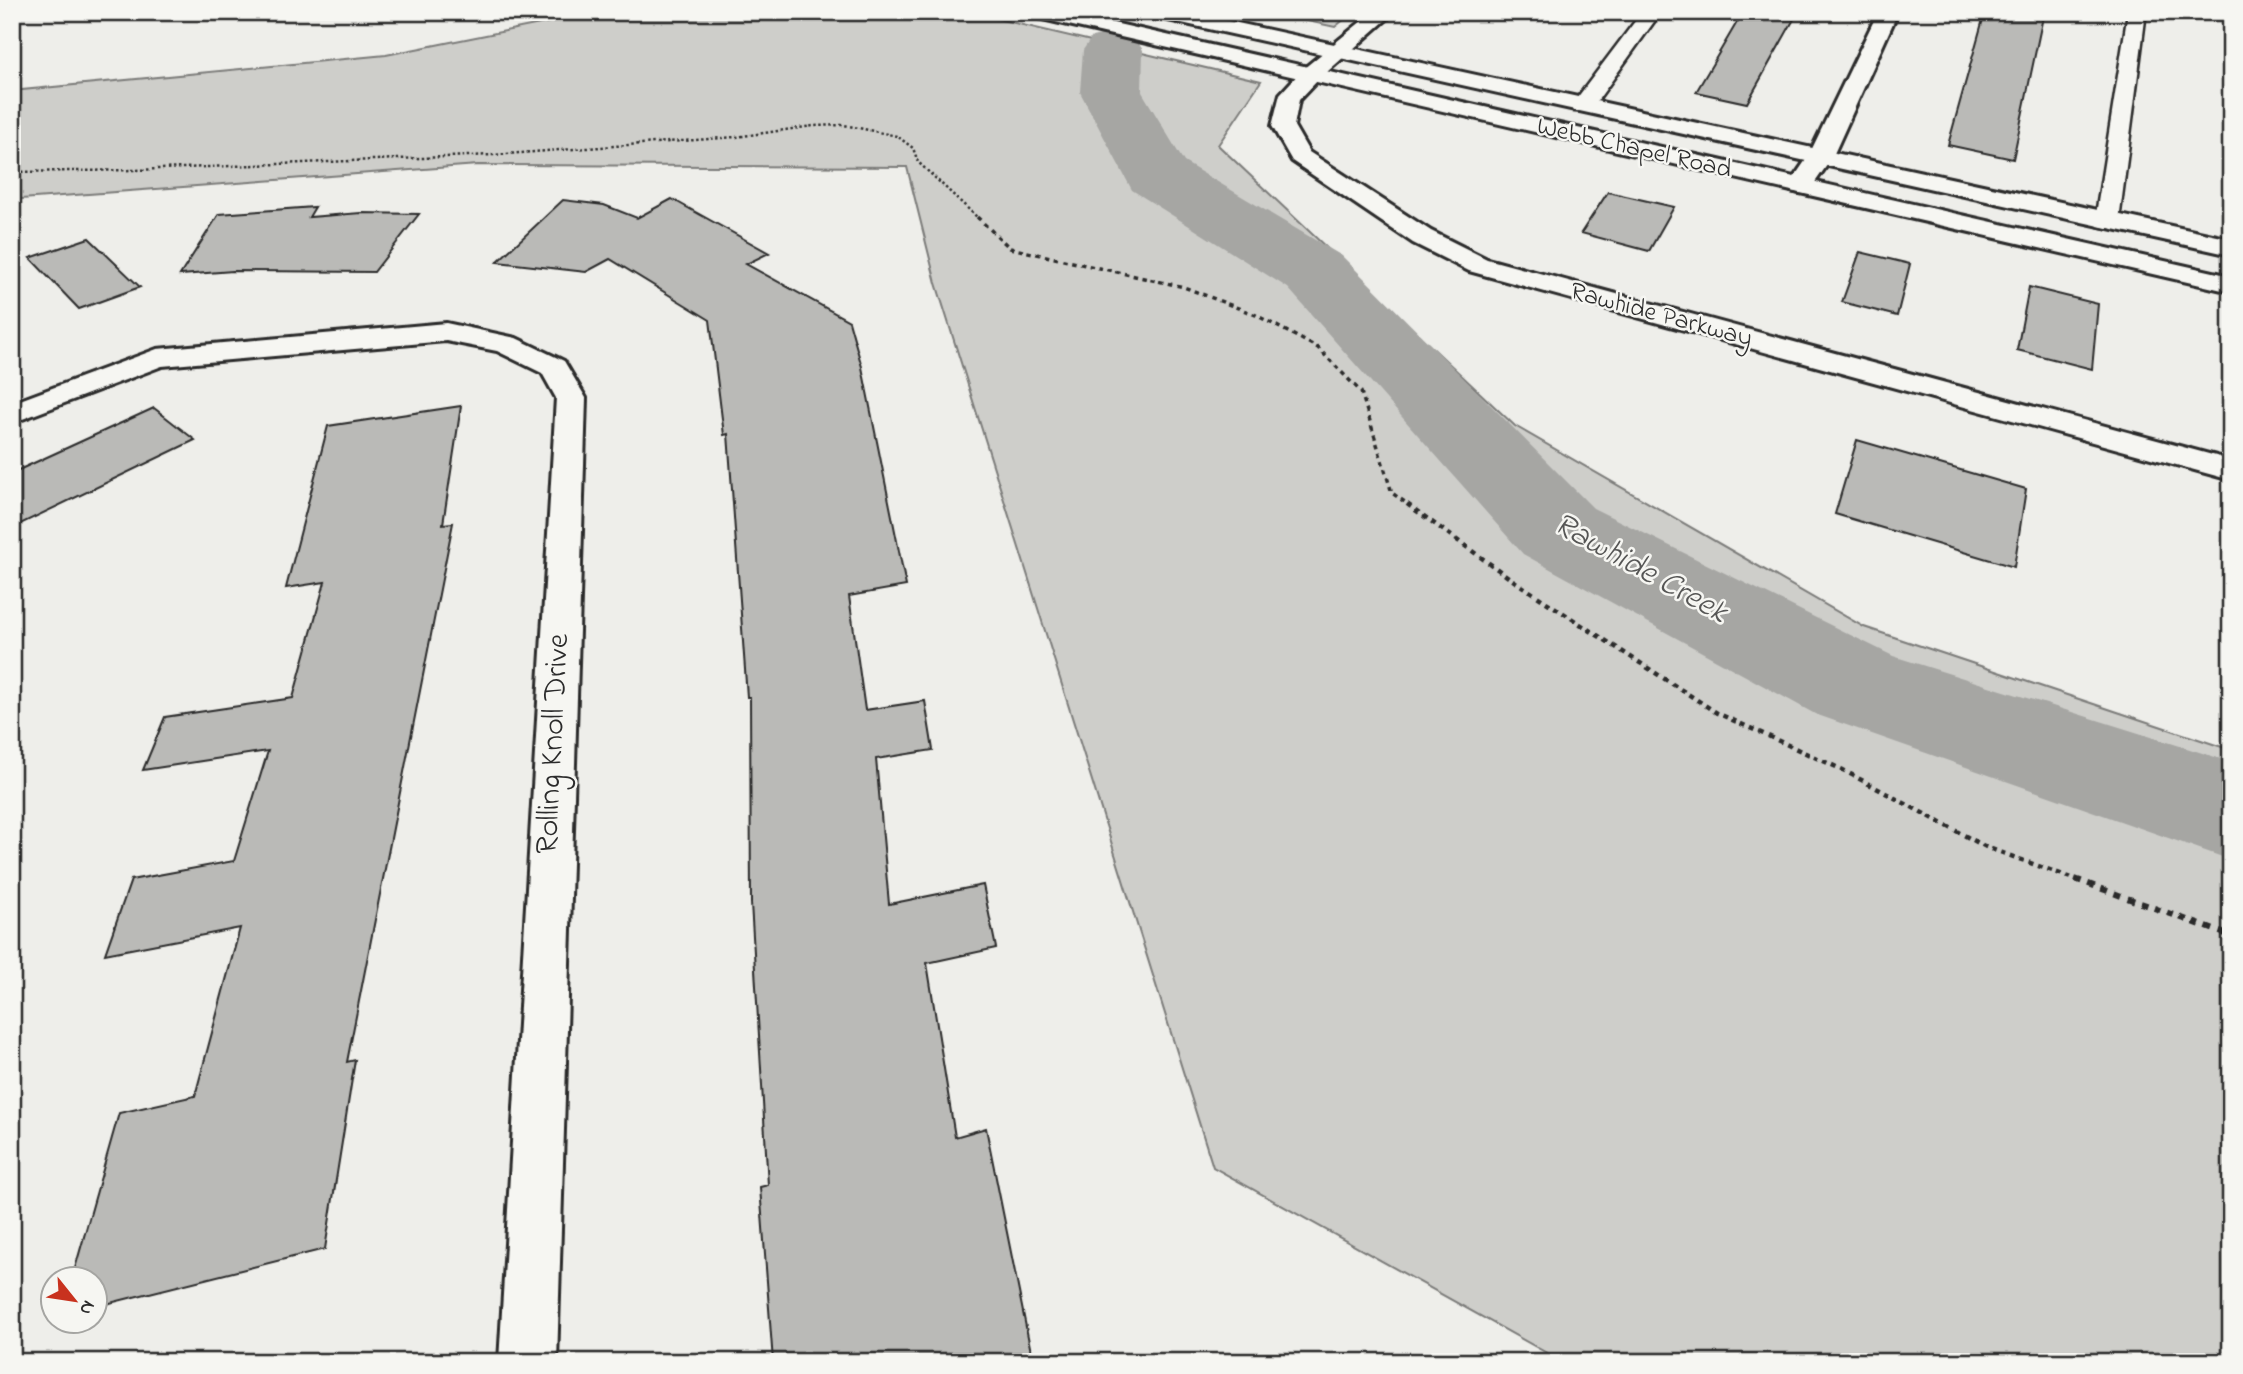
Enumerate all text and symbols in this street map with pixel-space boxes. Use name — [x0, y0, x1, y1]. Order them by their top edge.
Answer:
street label: Webb Chapel Road — [1533, 108, 1736, 190]
street label: Rawhide Parkway — [1566, 273, 1756, 359]
water label: Rawhide Creek — [1544, 501, 1737, 637]
street label: Rolling Knoll Drive — [525, 632, 583, 855]
north arrow — [38, 1266, 108, 1336]
text: N — [72, 1295, 101, 1320]

